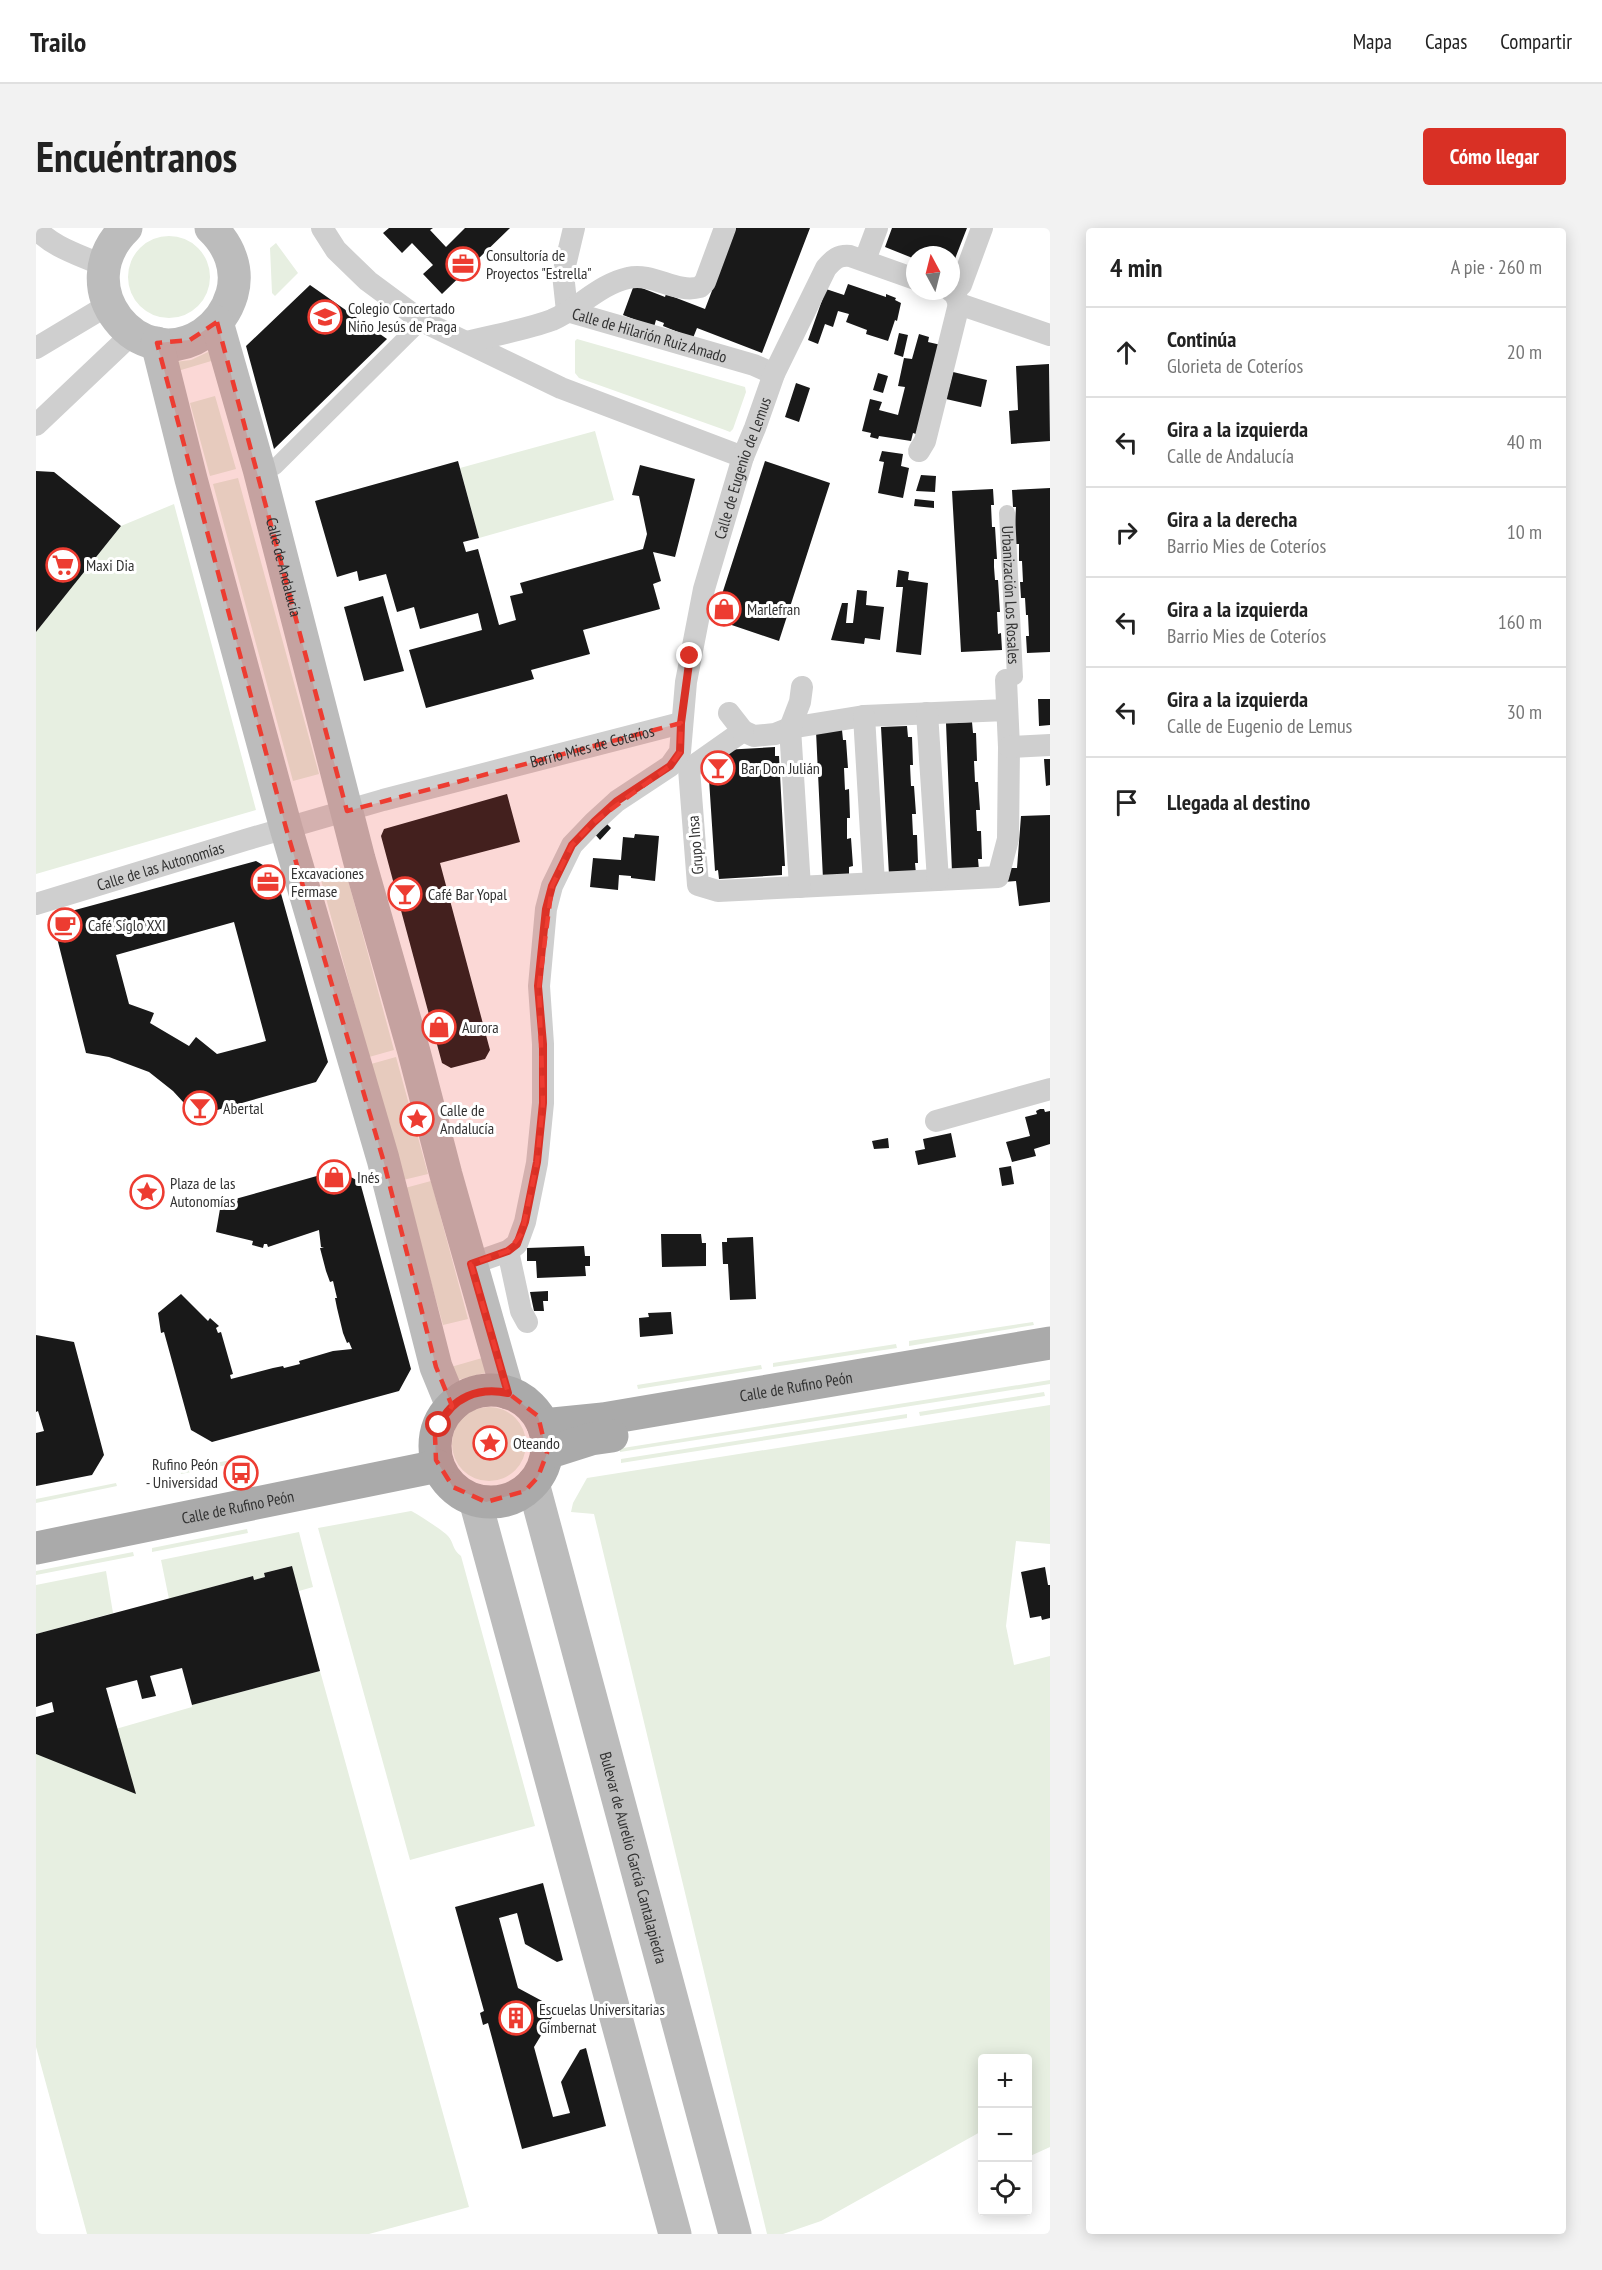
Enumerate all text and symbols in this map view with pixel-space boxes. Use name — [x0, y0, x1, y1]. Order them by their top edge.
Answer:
text: Trailo — [30, 23, 86, 60]
text: Mapa — [1353, 28, 1392, 55]
text: Capas — [1425, 28, 1467, 55]
text: Compartir — [1500, 28, 1572, 55]
button: Cómo llegar — [1423, 128, 1566, 185]
text: Encuéntranos — [36, 129, 237, 184]
place label: Consultoría de Proyectos "Estrella" — [486, 245, 592, 283]
office icon: Consultoría de Proyectos "Estrella" — [445, 246, 481, 282]
north arrow — [906, 246, 960, 300]
text: 4 min — [1110, 251, 1163, 284]
text: A pie · 260 m — [1451, 254, 1542, 280]
place label: Colegio Concertado Niño Jesús de Praga — [348, 298, 457, 336]
school or university icon: Colegio Concertado Niño Jesús de Praga — [307, 299, 343, 335]
street label: Calle de Hilarión Ruiz Amado — [570, 303, 729, 367]
text: Continúa — [1167, 325, 1236, 353]
icon: ahead — [1110, 336, 1143, 369]
text: 20 m — [1507, 339, 1542, 365]
text: Glorieta de Coteríos — [1167, 353, 1303, 379]
street label: Calle de Eugenio de Lemus — [709, 394, 775, 541]
text: Gira a la izquierda — [1167, 415, 1308, 443]
icon: left — [1110, 426, 1143, 459]
text: 40 m — [1507, 429, 1542, 455]
text: Calle de Andalucía — [1167, 443, 1294, 469]
text: Gira a la derecha — [1167, 505, 1297, 533]
street label: Calle de Andalucía — [262, 515, 306, 619]
icon: right — [1110, 516, 1143, 549]
text: 10 m — [1507, 519, 1542, 545]
street label: Urbanización Los Rosales — [998, 525, 1024, 665]
text: Barrio Mies de Coteríos — [1167, 533, 1326, 559]
supermarket icon: Maxi Dia — [45, 547, 81, 583]
place label: Maxi Dia — [86, 555, 134, 575]
shop icon: Marlefran — [706, 591, 742, 627]
text: Gira a la izquierda — [1167, 595, 1308, 623]
place label: Marlefran — [747, 599, 800, 619]
icon: left — [1110, 606, 1143, 639]
text: 160 m — [1498, 609, 1542, 635]
text: Barrio Mies de Coteríos — [1167, 623, 1326, 649]
route end — [676, 642, 702, 668]
text: Gira a la izquierda — [1167, 685, 1308, 713]
icon: left — [1110, 696, 1143, 729]
text: 30 m — [1507, 699, 1542, 725]
text: Calle de Eugenio de Lemus — [1167, 713, 1352, 739]
street label: Barrio Mies de Coteríos — [528, 720, 656, 772]
bar icon: Bar Don Julián — [700, 750, 736, 786]
place label: Bar Don Julián — [741, 758, 820, 778]
icon: arrive — [1110, 786, 1143, 819]
text: Llegada al destino — [1167, 788, 1310, 816]
street label: Grupo Insa — [682, 815, 708, 875]
street label: Calle de las Autonomías — [94, 837, 226, 895]
place label: Excavaciones Fermase — [291, 863, 364, 901]
office icon: Excavaciones Fermase — [250, 864, 286, 900]
bar icon: Café Bar Yopal — [387, 876, 423, 912]
place label: Café Bar Yopal — [428, 884, 507, 904]
cafe icon: Café Siglo XXI — [47, 907, 83, 943]
place label: Café Siglo XXI — [88, 915, 166, 935]
shop icon: Aurora — [421, 1009, 457, 1045]
place label: Aurora — [462, 1017, 499, 1037]
bar icon: Abertal — [182, 1090, 218, 1126]
place label: Abertal — [223, 1098, 264, 1118]
place label: Calle de Andalucía — [440, 1100, 494, 1138]
place icon: Calle de Andalucía — [399, 1101, 435, 1137]
shop icon: Inés — [316, 1159, 352, 1195]
place label: Inés — [357, 1167, 380, 1187]
place label: Plaza de las Autonomías — [170, 1173, 235, 1211]
place icon: Plaza de las Autonomías — [129, 1174, 165, 1210]
street label: Calle de Rufino Peón — [738, 1367, 854, 1406]
route start — [425, 1411, 451, 1437]
place icon: Oteando — [472, 1425, 508, 1461]
place label: Oteando — [513, 1433, 560, 1453]
place label: Rufino Peón - Universidad — [146, 1454, 218, 1492]
bus stop icon: Rufino Peón - Universidad — [223, 1455, 259, 1491]
street label: Calle de Rufino Peón — [180, 1486, 296, 1528]
street label: Bulevar de Aurelio García Cantalapiedra — [596, 1750, 672, 1966]
place label: Escuelas Universitarias Gimbernat — [539, 1999, 665, 2037]
building icon: Escuelas Universitarias Gimbernat — [498, 2000, 534, 2036]
map controls — [978, 2054, 1032, 2216]
button: + — [978, 2054, 1032, 2108]
button: − — [978, 2108, 1032, 2162]
button: locate — [978, 2162, 1032, 2216]

